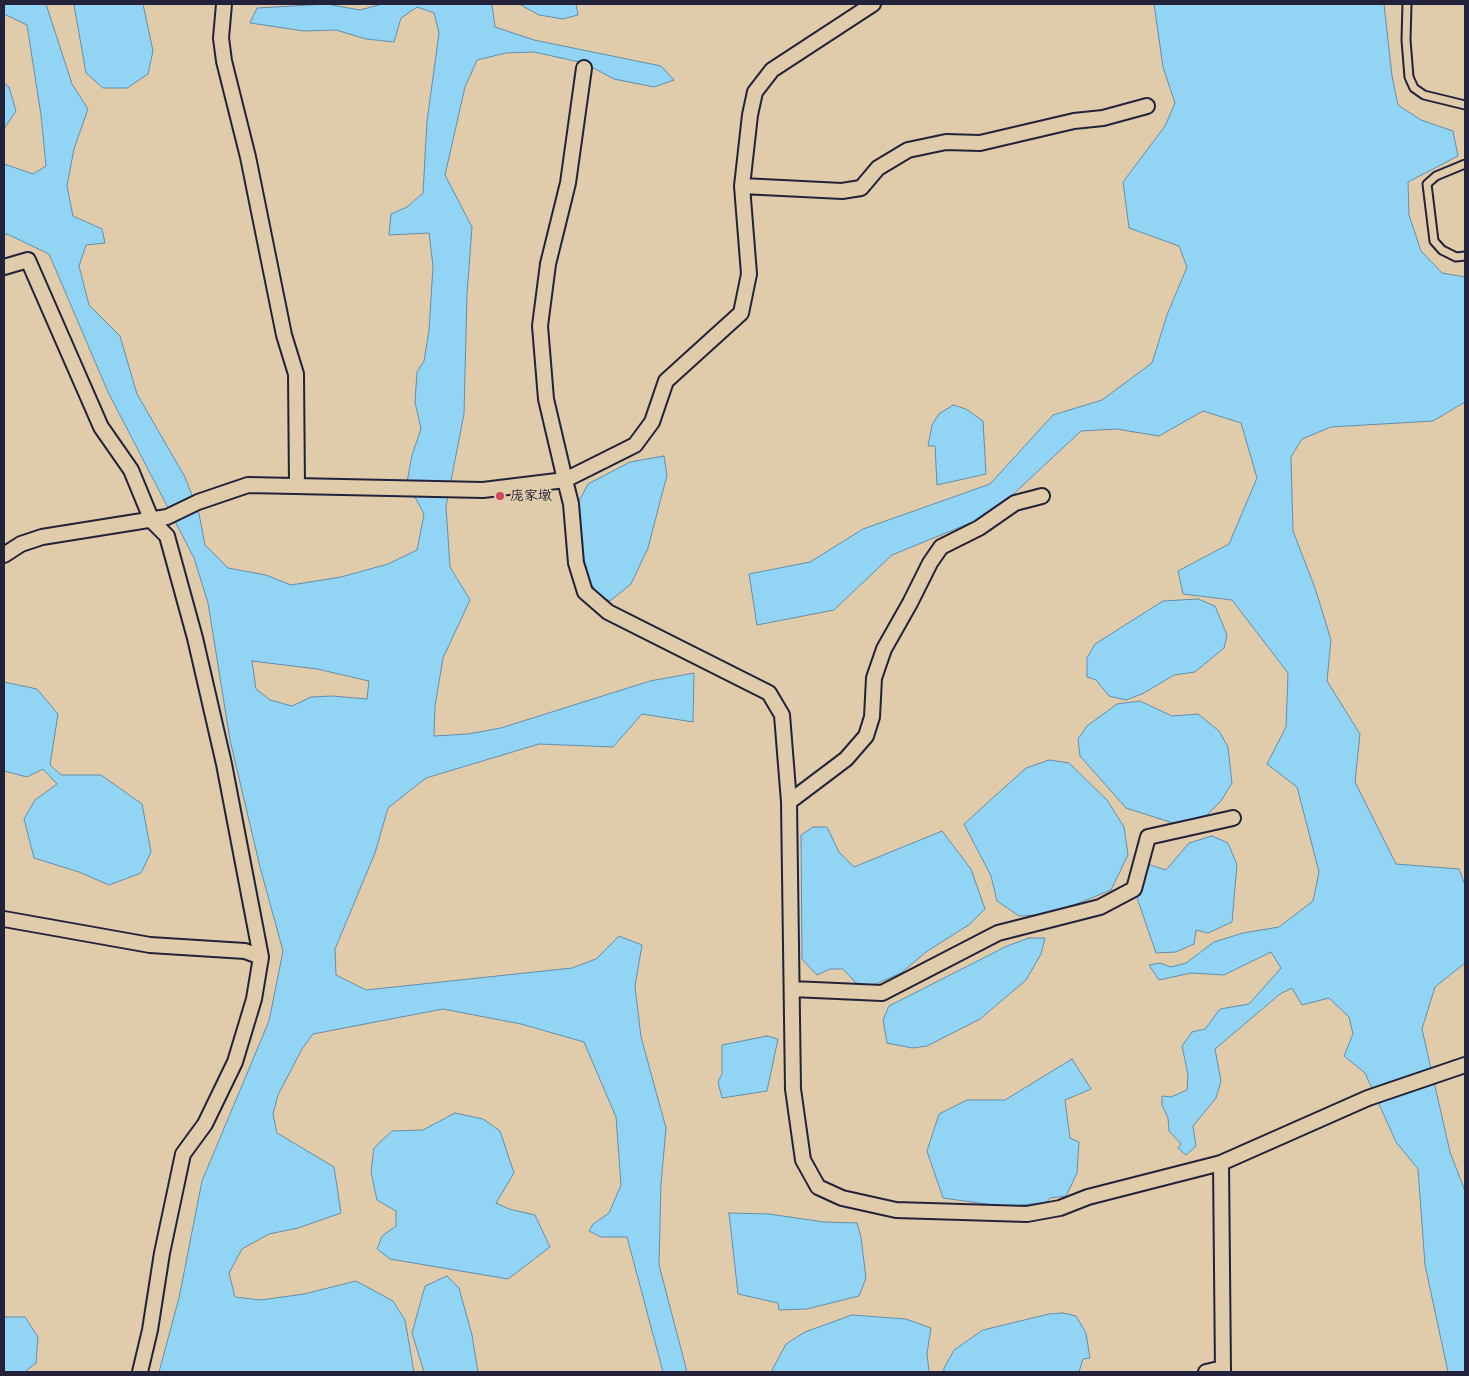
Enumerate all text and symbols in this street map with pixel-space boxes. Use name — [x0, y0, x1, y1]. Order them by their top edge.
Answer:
place label: 庞家墩 — [510, 488, 552, 504]
marker: 庞家墩 — [494, 490, 506, 502]

